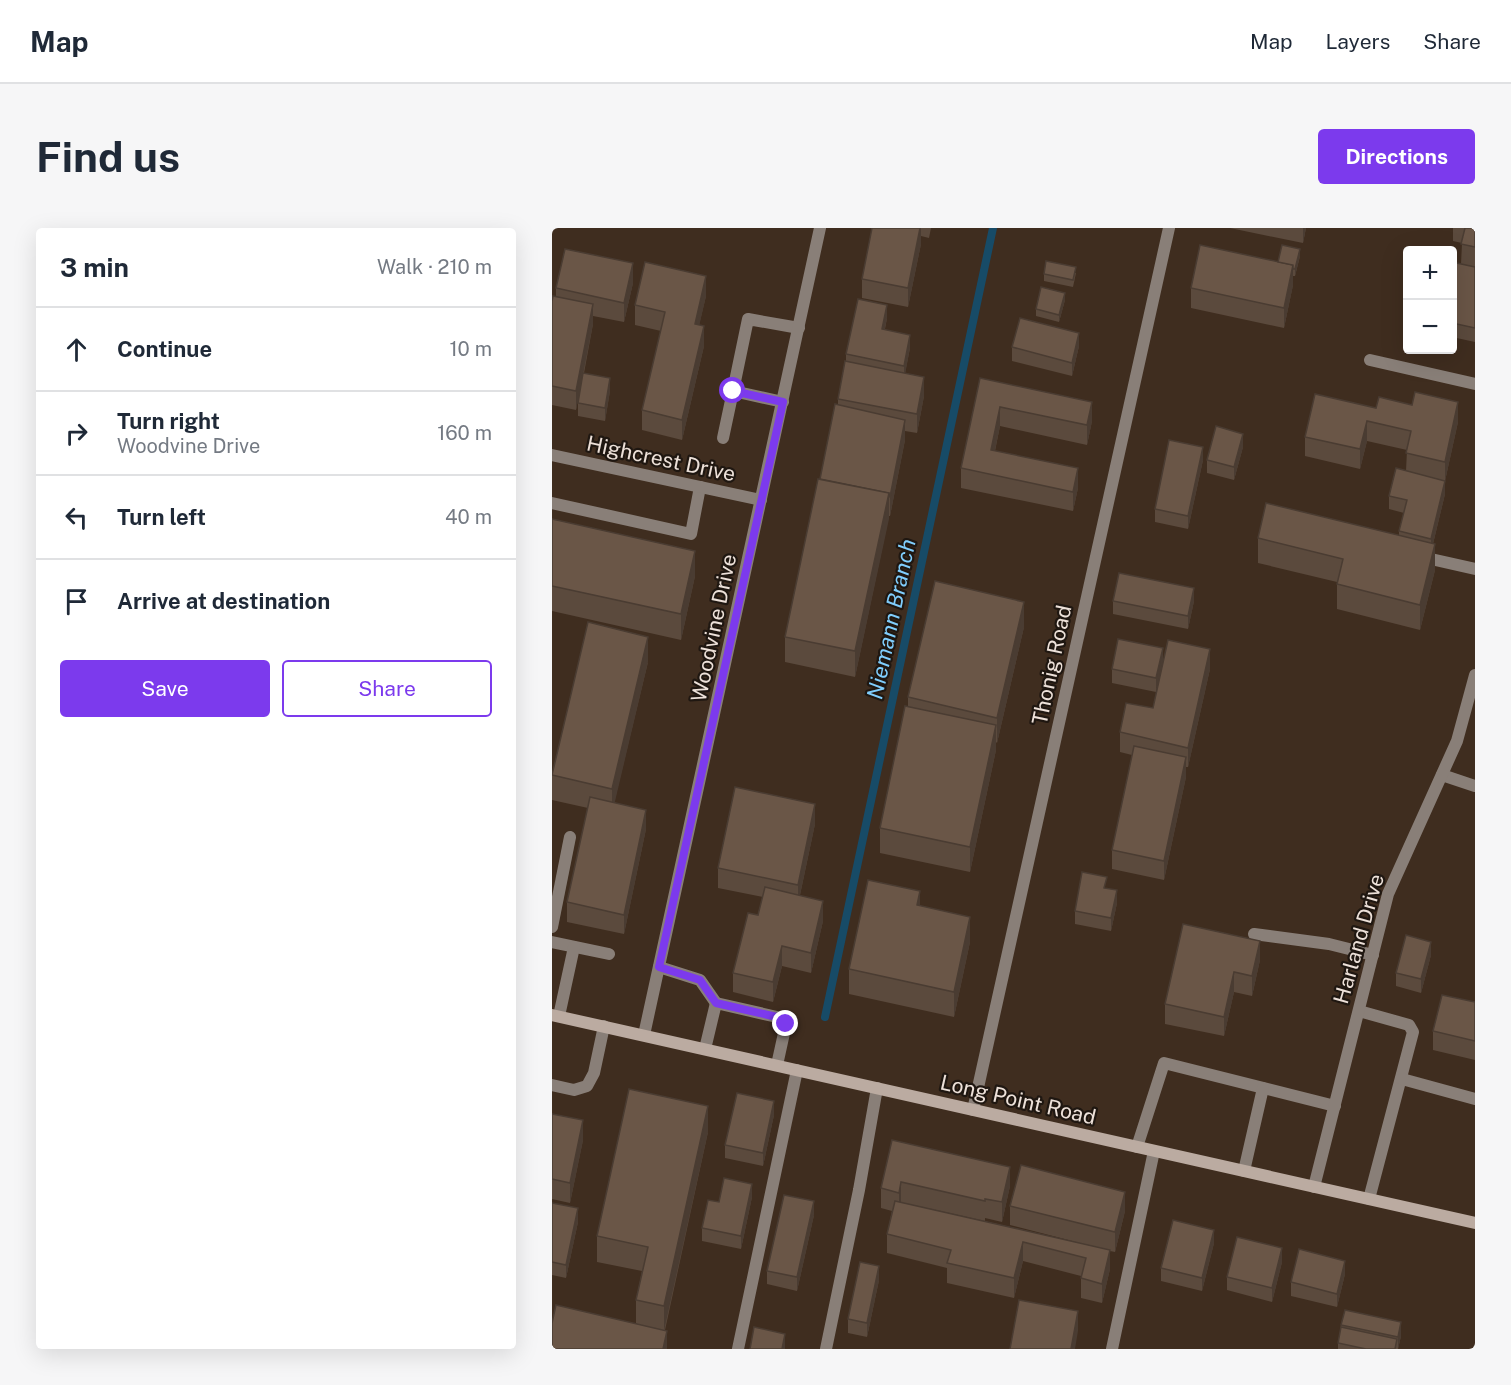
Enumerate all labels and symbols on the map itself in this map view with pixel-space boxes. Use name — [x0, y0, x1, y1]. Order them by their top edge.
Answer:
route start — [719, 377, 745, 403]
street label: Highcrest Drive — [584, 431, 738, 486]
water label: Niemann Branch — [861, 537, 921, 701]
street label: Woodvine Drive — [686, 552, 741, 704]
street label: Thonig Road — [1027, 603, 1076, 727]
street label: Harland Drive — [1328, 871, 1389, 1007]
route end — [772, 1010, 798, 1036]
street label: Long Point Road — [938, 1069, 1098, 1130]

